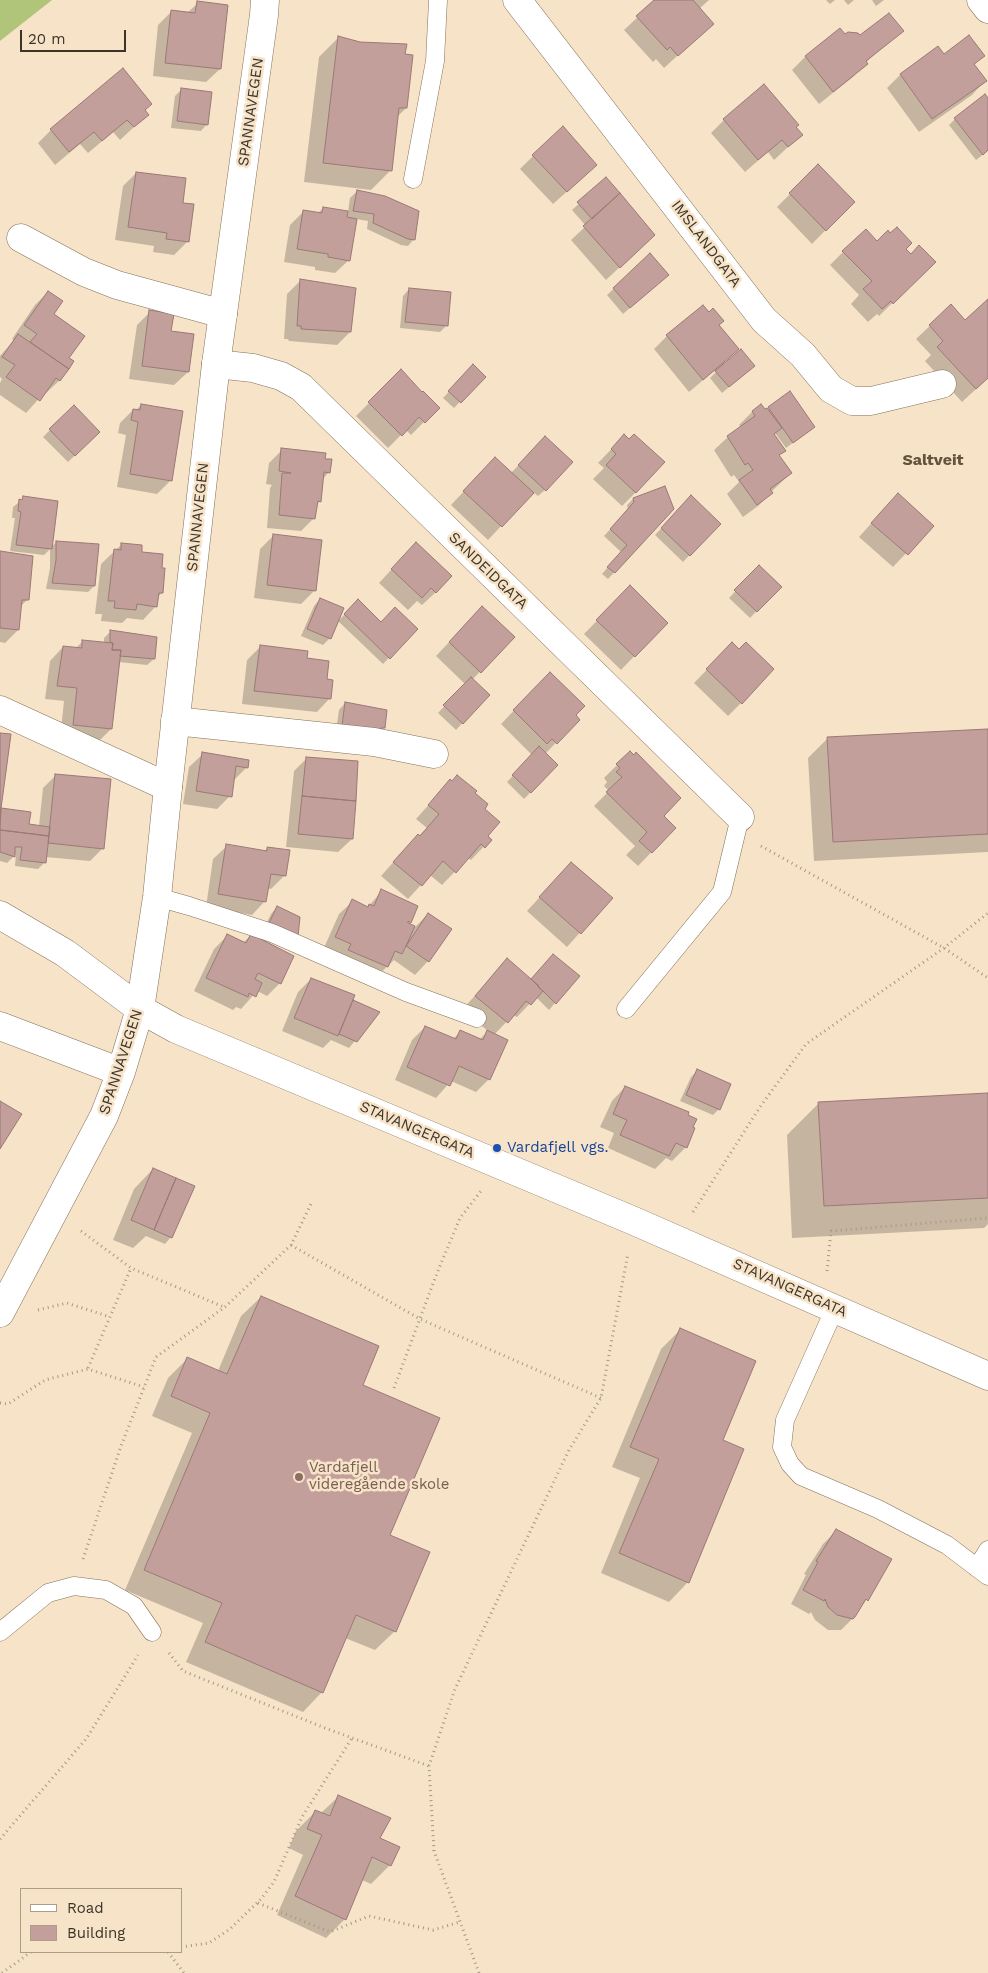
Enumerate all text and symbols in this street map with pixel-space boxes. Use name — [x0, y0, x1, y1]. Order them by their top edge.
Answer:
scale bar — [22, 20, 129, 52]
text: 20 m — [28, 30, 66, 48]
street label: SPANNAVEGEN — [234, 57, 268, 167]
street label: IMSLANDGATA — [667, 197, 745, 291]
district label: Saltveit — [902, 450, 964, 470]
street label: SPANNAVEGEN — [183, 462, 213, 572]
street label: SANDEIDGATA — [445, 529, 531, 613]
street label: SPANNAVEGEN — [96, 1007, 146, 1117]
street label: STAVANGERGATA — [357, 1098, 477, 1162]
place label: Vardafjell vgs. — [507, 1139, 609, 1157]
marker: Vardafjell vgs. — [491, 1142, 503, 1154]
street label: STAVANGERGATA — [730, 1255, 850, 1321]
place label: Vardafjell videregående skole — [309, 1459, 449, 1494]
marker: Vardafjell videregående skole — [293, 1471, 305, 1483]
legend — [20, 1888, 182, 1953]
text: Road — [67, 1899, 104, 1917]
text: Building — [67, 1924, 125, 1942]

